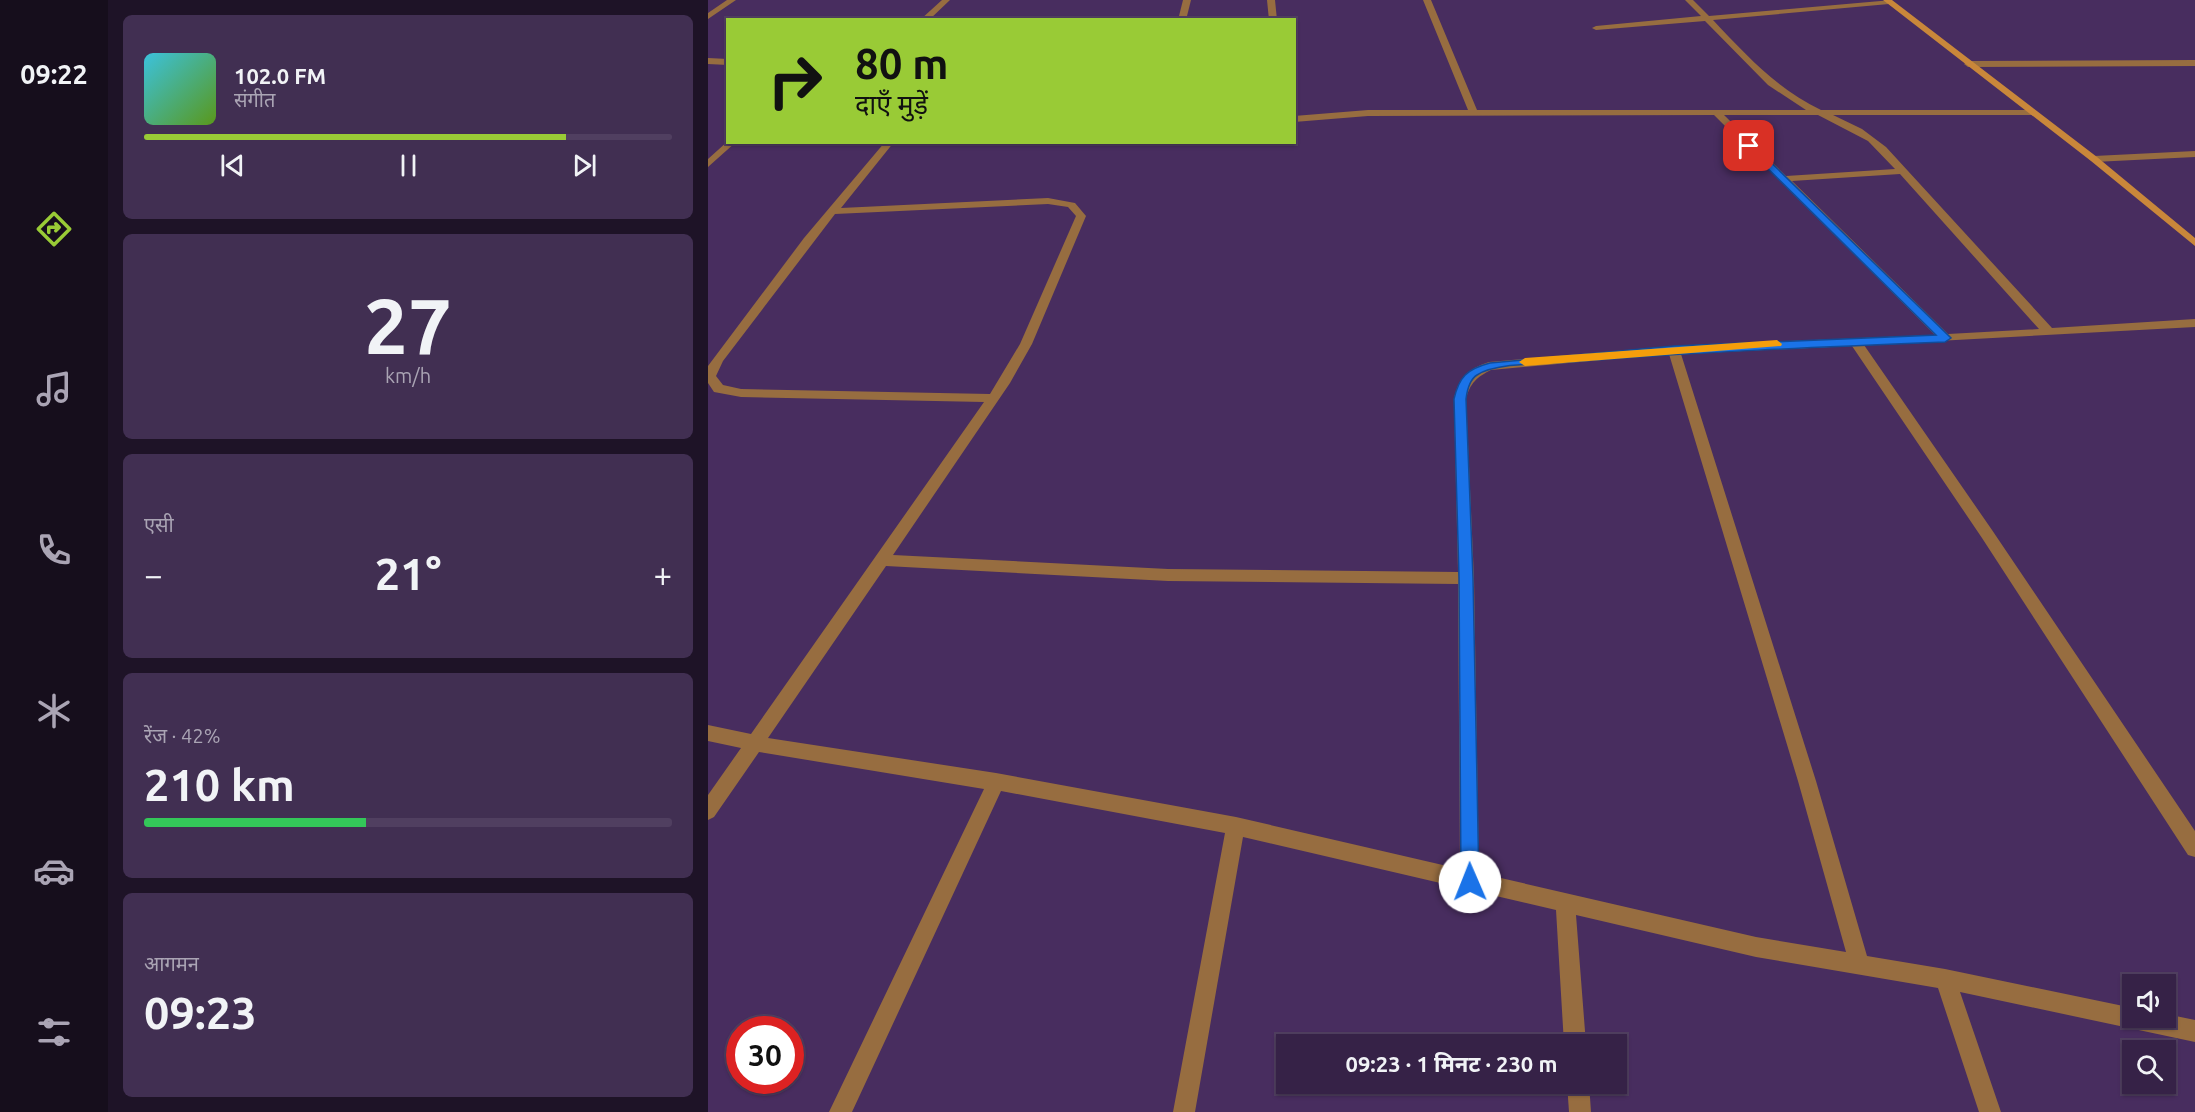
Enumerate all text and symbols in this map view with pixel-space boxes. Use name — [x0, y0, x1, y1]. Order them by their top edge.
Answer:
text: 80 m — [855, 40, 949, 87]
icon: right — [756, 42, 834, 120]
text: 09:22 — [20, 59, 88, 89]
text: 102.0 FM — [234, 63, 326, 88]
text: संगीत — [234, 88, 275, 111]
text: दाएँ मुड़ें — [855, 89, 928, 119]
pin — [1723, 120, 1774, 171]
icon: arrive — [1732, 129, 1765, 162]
icon: previous — [216, 149, 249, 182]
icon: pause — [392, 149, 425, 182]
icon: next — [568, 149, 601, 182]
icon: directions — [33, 208, 75, 250]
text: 27 — [364, 281, 452, 369]
text: km/h — [385, 364, 431, 387]
icon: music — [33, 368, 75, 410]
text: एसी — [144, 513, 174, 536]
icon: phone — [33, 529, 75, 571]
text: 21° — [375, 548, 441, 599]
text: − — [144, 556, 163, 593]
text: + — [653, 556, 672, 593]
icon: climate — [33, 690, 75, 732]
text: रेंज · 42% — [144, 724, 220, 747]
text: 210 km — [144, 759, 295, 810]
icon: car — [33, 850, 75, 892]
position arrow — [1438, 850, 1502, 914]
text: आगमन — [144, 952, 199, 975]
map controls — [2122, 974, 2176, 1094]
button: sound — [2122, 974, 2176, 1028]
text: 09:23 — [144, 987, 257, 1038]
icon: filters — [33, 1011, 75, 1053]
speed limit sign: 30 — [726, 1016, 804, 1094]
button: search — [2122, 1040, 2176, 1094]
text: 09:23 · 1 मिनट · 230 m — [1346, 1051, 1557, 1076]

